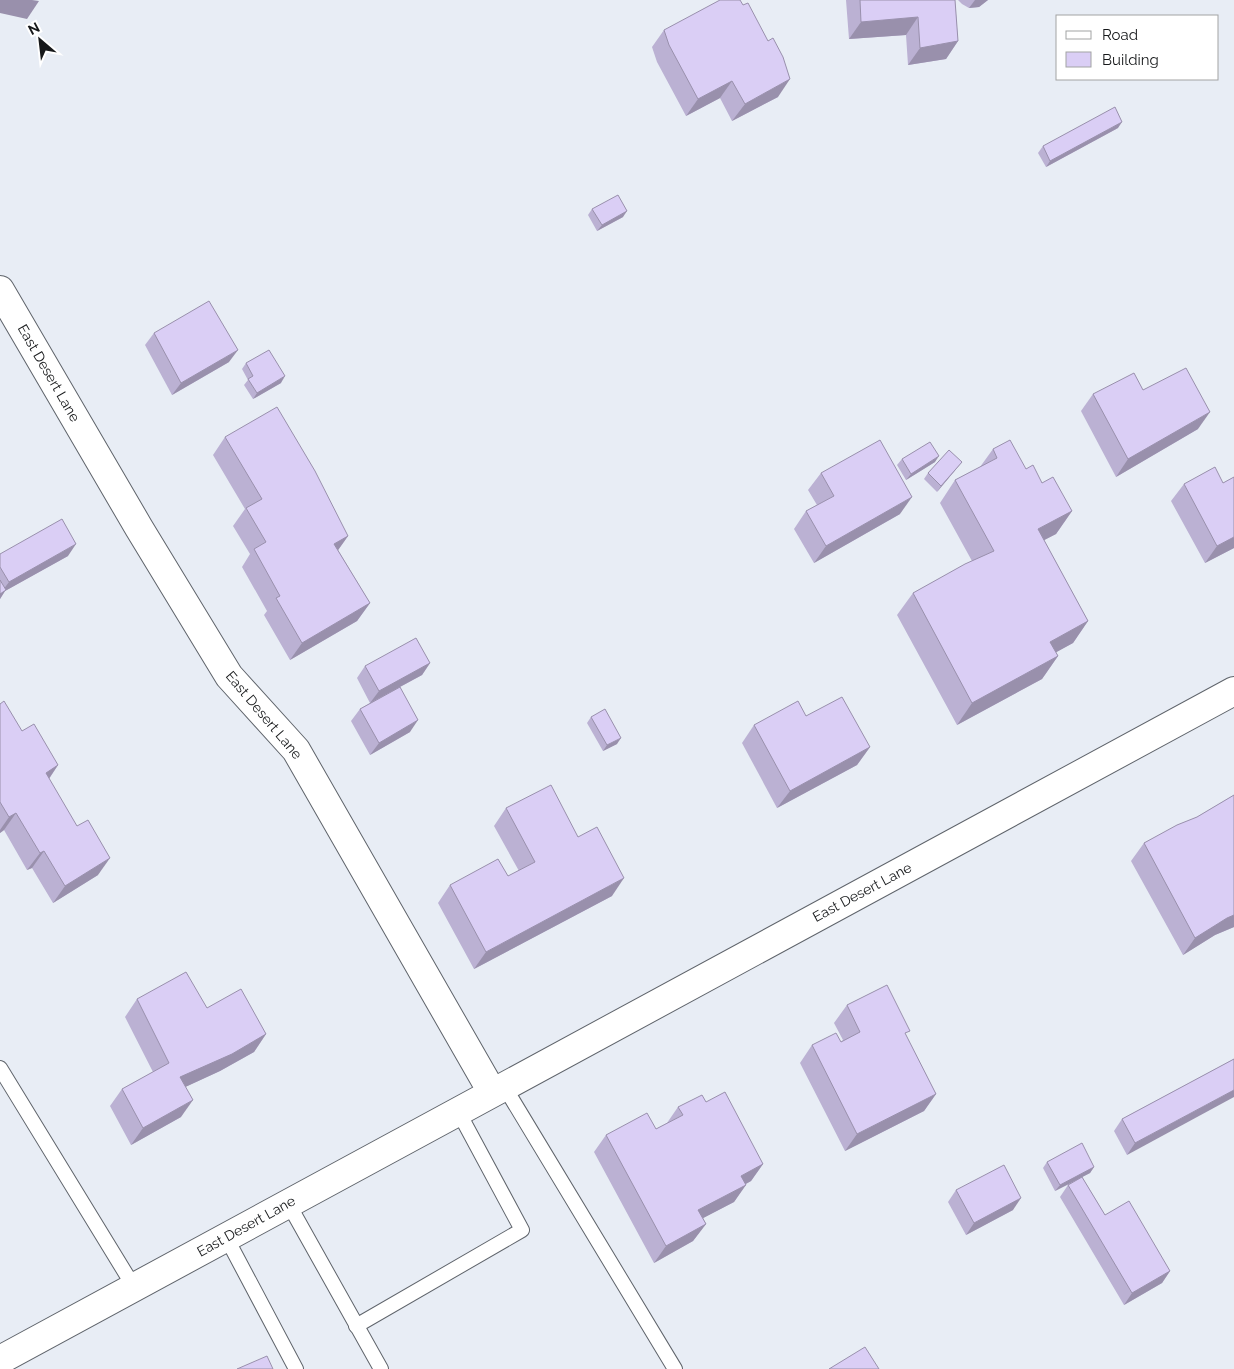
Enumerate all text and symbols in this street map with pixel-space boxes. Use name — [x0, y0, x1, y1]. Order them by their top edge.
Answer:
north arrow — [15, 15, 65, 65]
legend — [1056, 15, 1219, 80]
text: N — [25, 19, 42, 38]
text: Road — [1102, 26, 1138, 44]
text: Building — [1102, 51, 1159, 69]
street label: East Desert Lane — [15, 321, 83, 425]
street label: East Desert Lane — [223, 668, 305, 762]
street label: East Desert Lane — [810, 859, 914, 925]
street label: East Desert Lane — [194, 1192, 298, 1260]

